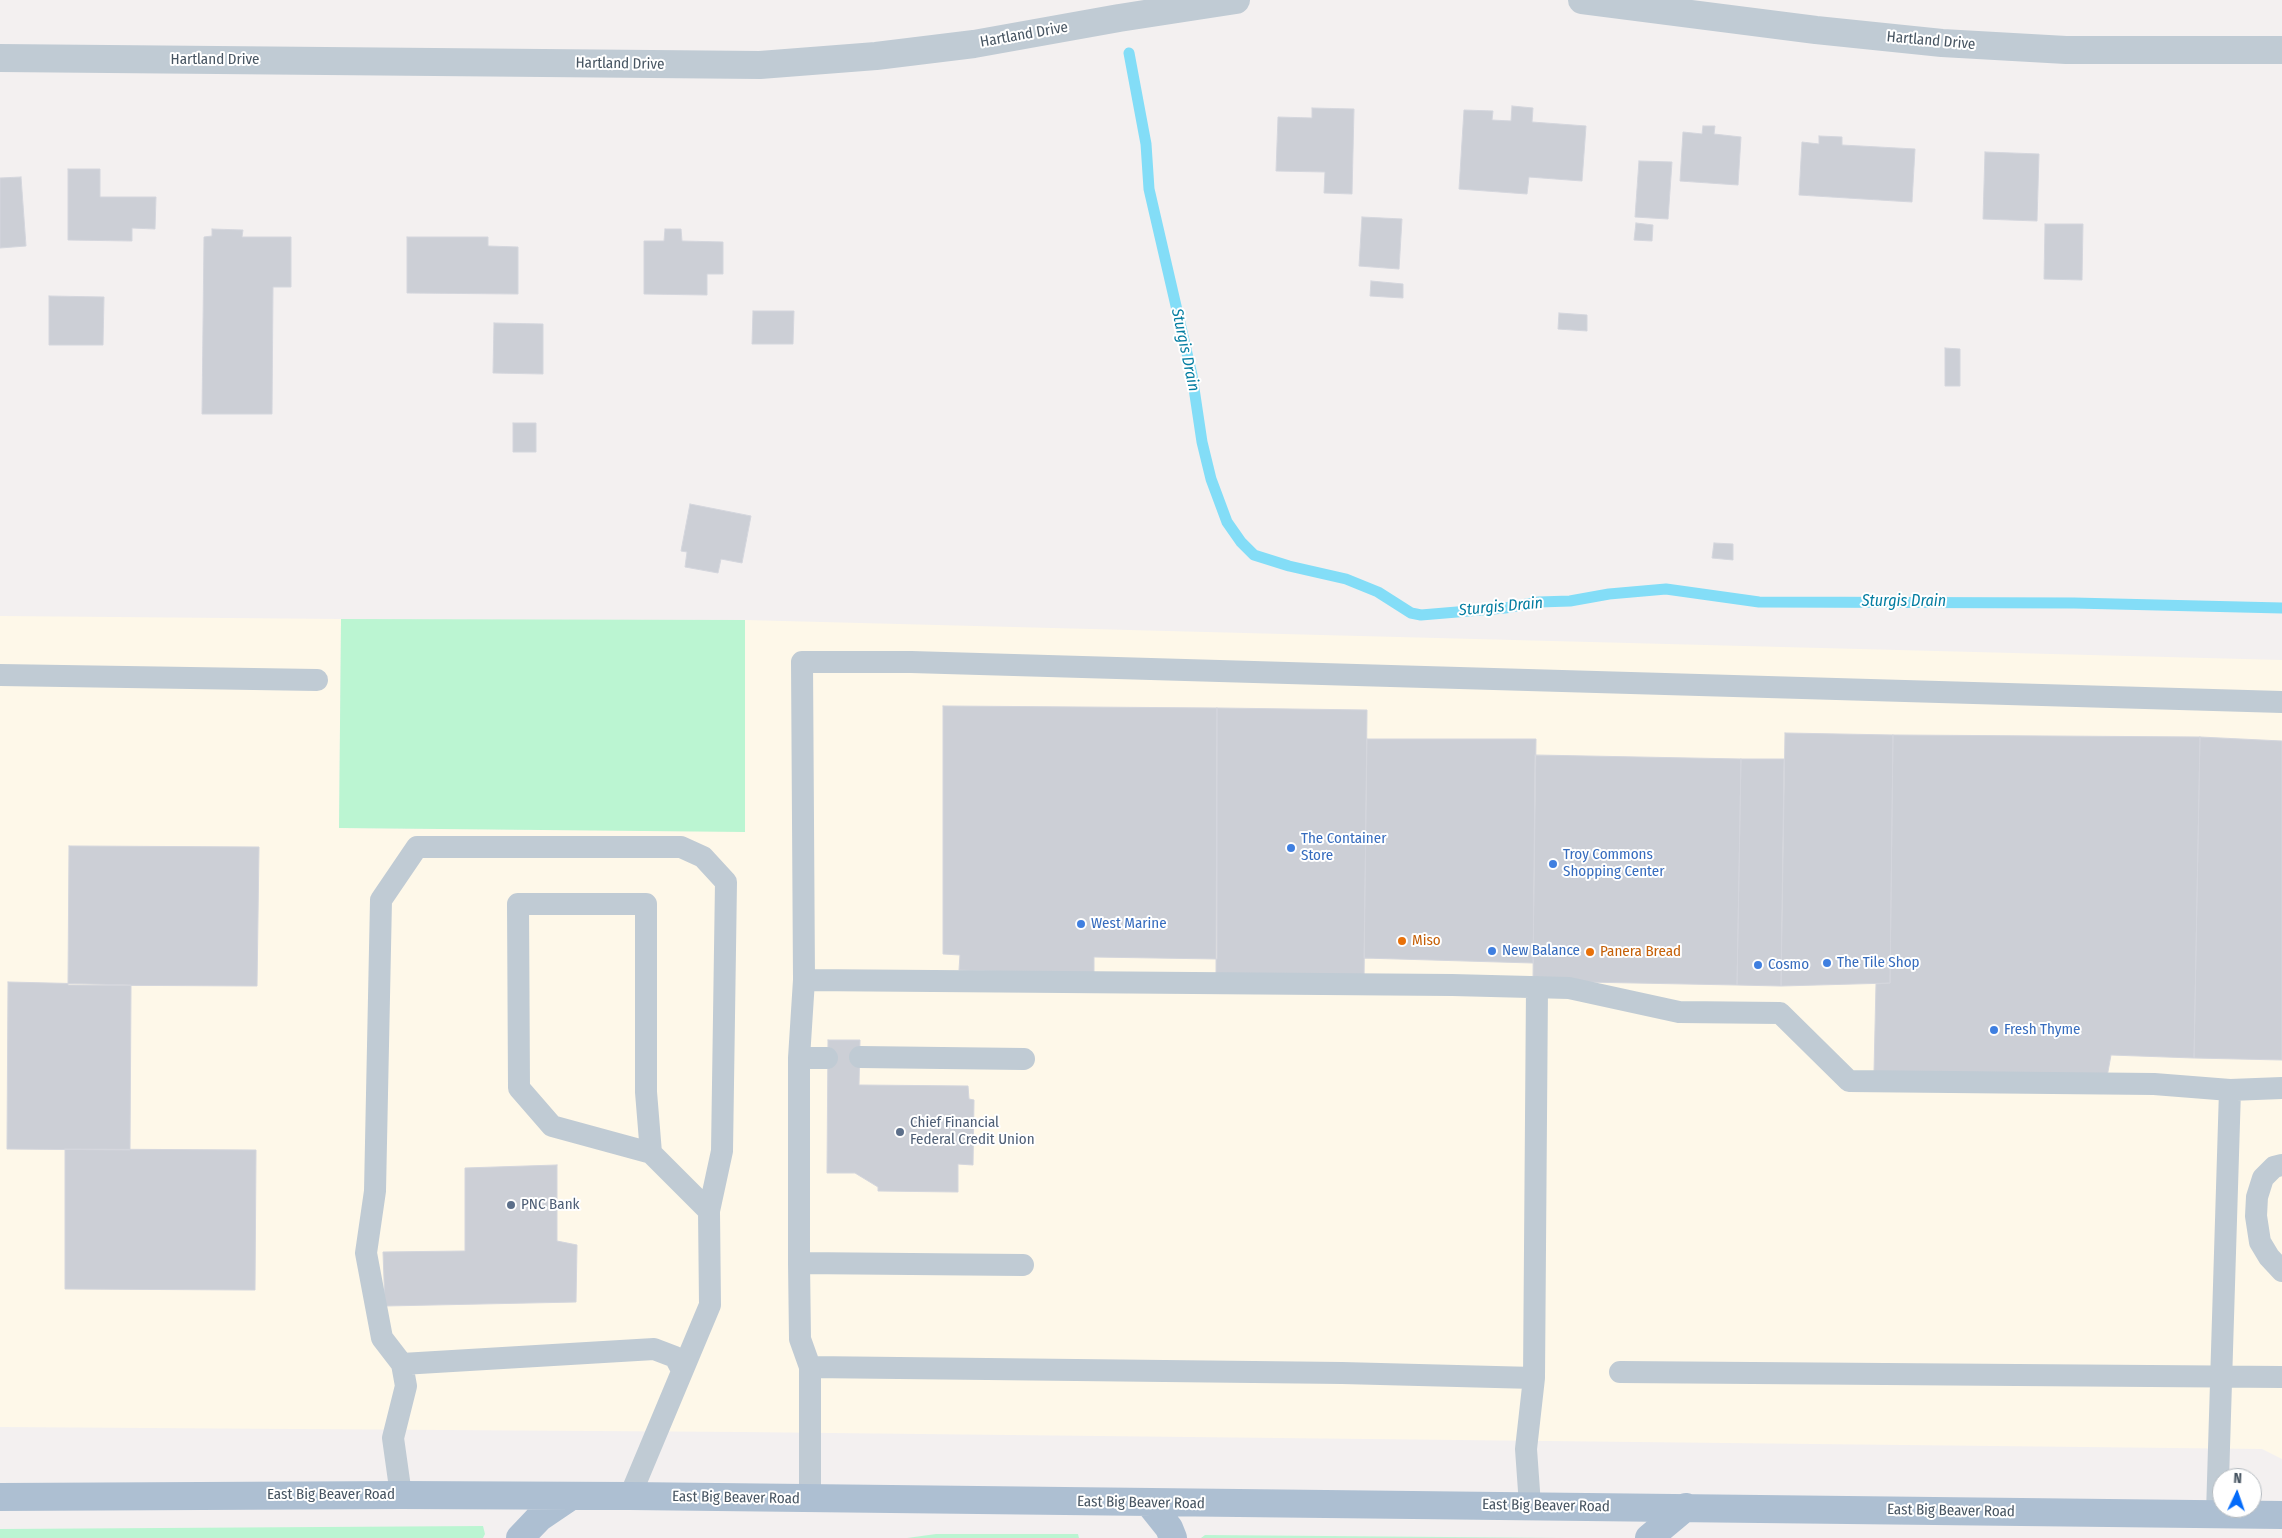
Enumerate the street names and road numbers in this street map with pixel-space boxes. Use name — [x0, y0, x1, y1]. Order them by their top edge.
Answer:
street label: Hartland Drive — [979, 18, 1069, 52]
street label: Hartland Drive — [1886, 28, 1976, 54]
street label: Hartland Drive — [171, 51, 259, 69]
street label: Hartland Drive — [575, 54, 665, 74]
street label: East Big Beaver Road — [267, 1486, 395, 1504]
street label: East Big Beaver Road — [672, 1488, 800, 1508]
street label: East Big Beaver Road — [1077, 1493, 1205, 1513]
street label: East Big Beaver Road — [1482, 1496, 1610, 1516]
street label: East Big Beaver Road — [1887, 1501, 2015, 1521]

